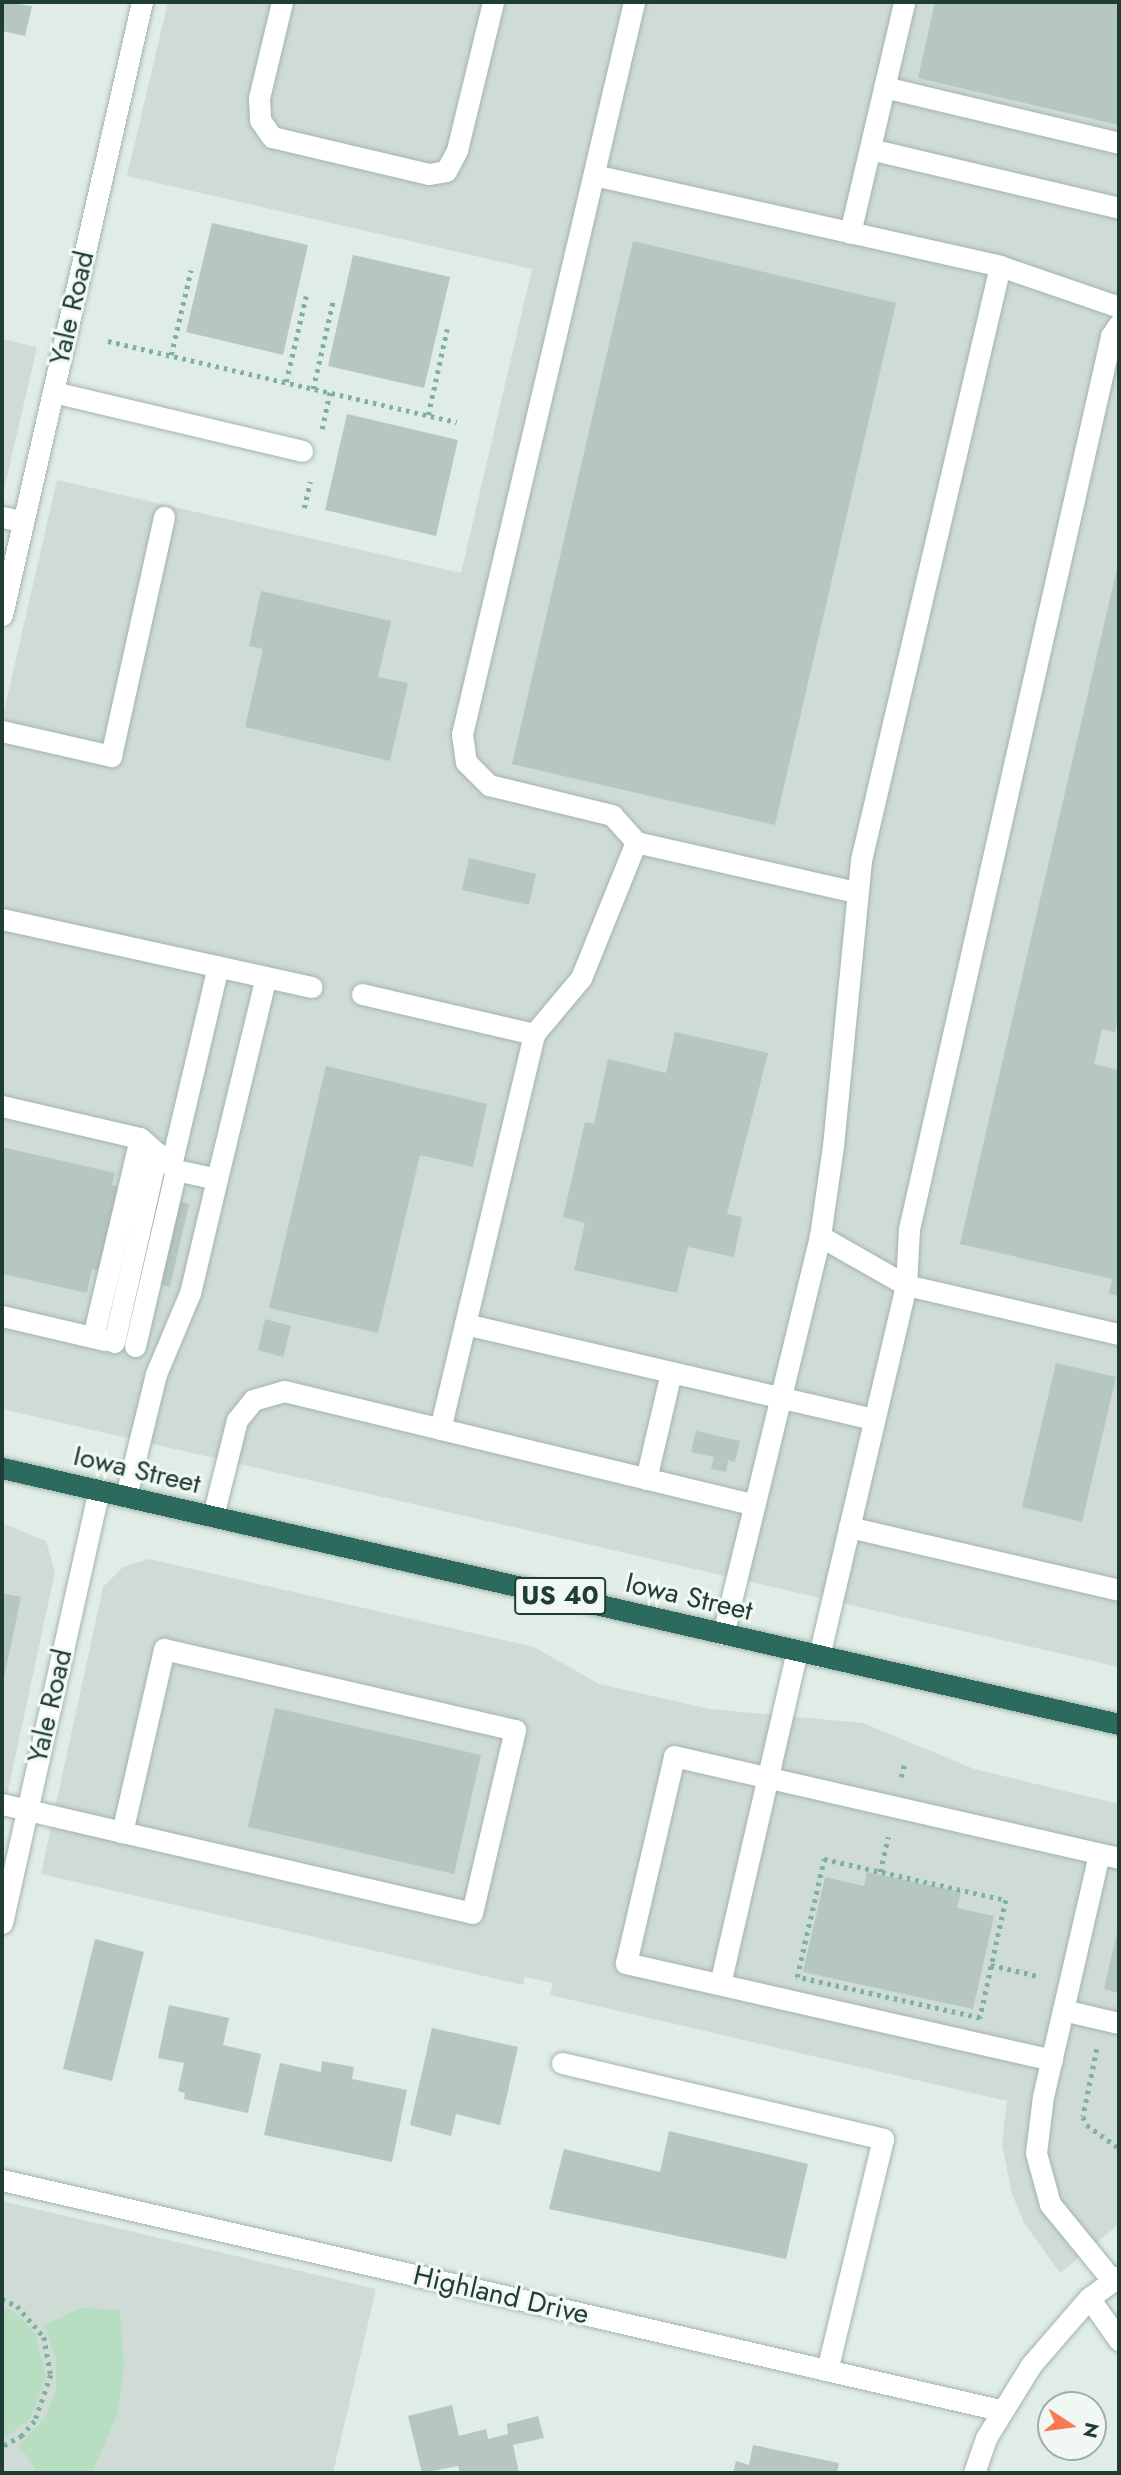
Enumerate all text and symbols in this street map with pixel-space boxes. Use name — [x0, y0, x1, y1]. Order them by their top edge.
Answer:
street label: Yale Road — [43, 248, 101, 368]
street label: Iowa Street — [70, 1439, 204, 1501]
street label: Iowa Street — [622, 1566, 756, 1628]
road number: US 40 — [513, 1574, 607, 1618]
street label: Yale Road — [21, 1646, 79, 1766]
street label: Highland Drive — [410, 2258, 592, 2332]
north arrow — [1037, 2391, 1107, 2461]
text: N — [1076, 2420, 1106, 2441]

